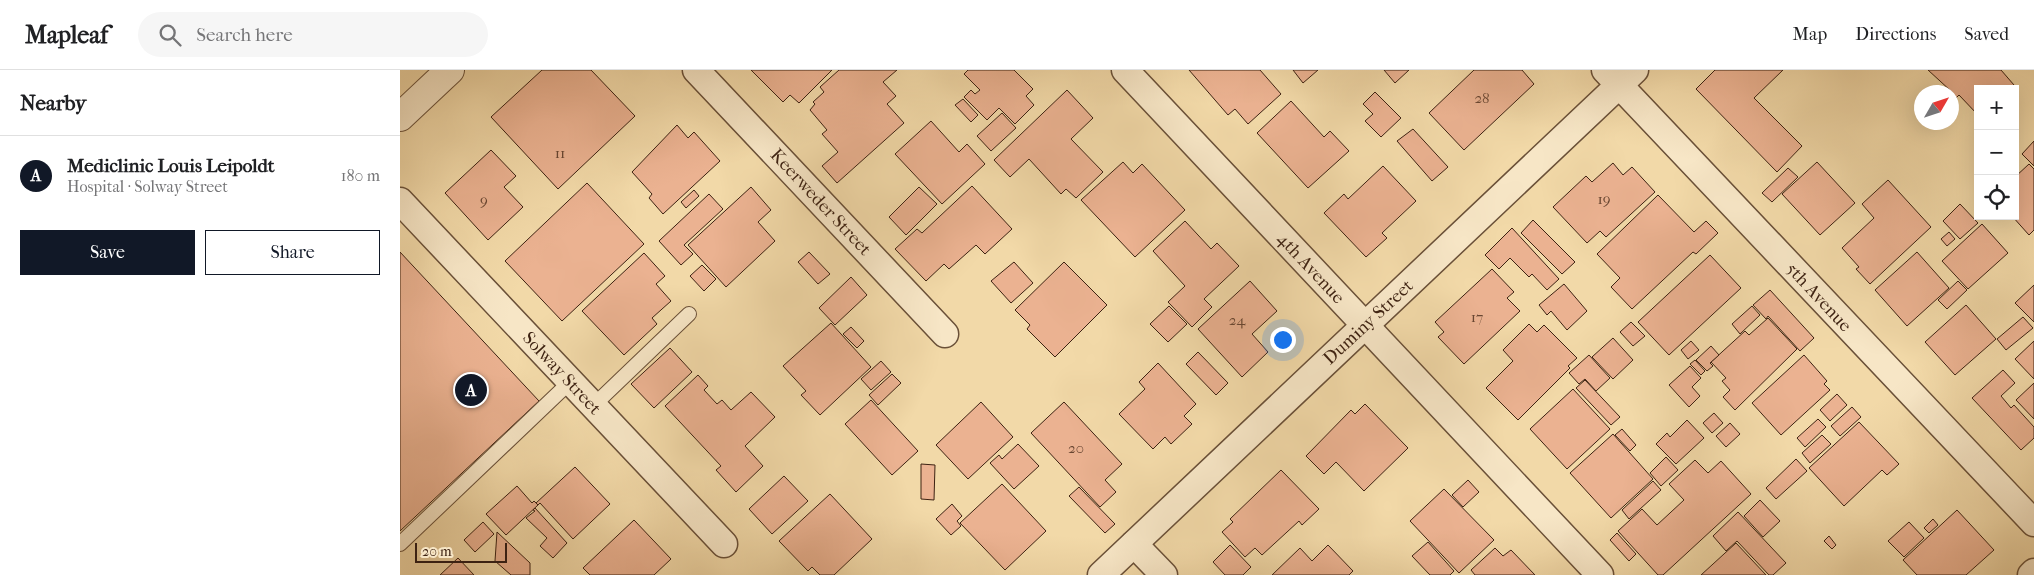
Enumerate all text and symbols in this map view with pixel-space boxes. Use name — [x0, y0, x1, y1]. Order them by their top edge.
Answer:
search box — [138, 12, 488, 57]
text: Mapleaf — [25, 21, 108, 49]
icon: search — [156, 21, 184, 49]
text: Search here — [196, 24, 293, 46]
text: Map — [1793, 24, 1827, 45]
text: Directions — [1855, 24, 1936, 45]
text: Saved — [1964, 24, 2009, 45]
north arrow — [1914, 85, 1959, 130]
map controls — [1974, 85, 2019, 220]
button: + — [1974, 85, 2019, 130]
house number: 28 — [1474, 89, 1490, 107]
text: Nearby — [20, 91, 86, 115]
button: − — [1974, 130, 2019, 175]
house number: 11 — [555, 144, 565, 162]
street label: Keerweder Street — [766, 145, 876, 260]
text: Mediclinic Louis Leipoldt — [67, 155, 275, 177]
text: A — [31, 166, 41, 185]
text: 180 m — [341, 166, 380, 185]
button: locate — [1974, 175, 2019, 220]
text: Hospital · Solway Street — [67, 177, 228, 196]
house number: 19 — [1597, 190, 1611, 208]
house number: 9 — [480, 191, 488, 209]
street label: 4th Avenue — [1273, 229, 1349, 308]
button: Save — [20, 230, 195, 275]
button: Share — [205, 230, 380, 275]
street label: 5th Avenue — [1782, 259, 1856, 336]
street label: Duminy Street — [1319, 275, 1418, 369]
house number: 17 — [1471, 308, 1483, 326]
house number: 24 — [1229, 311, 1246, 329]
your location — [1270, 327, 1296, 353]
street label: Solway Street — [518, 328, 606, 419]
pin: A — [455, 371, 487, 409]
house number: 20 — [1068, 439, 1084, 457]
scale bar — [415, 540, 508, 563]
text: 20 m — [422, 543, 452, 560]

